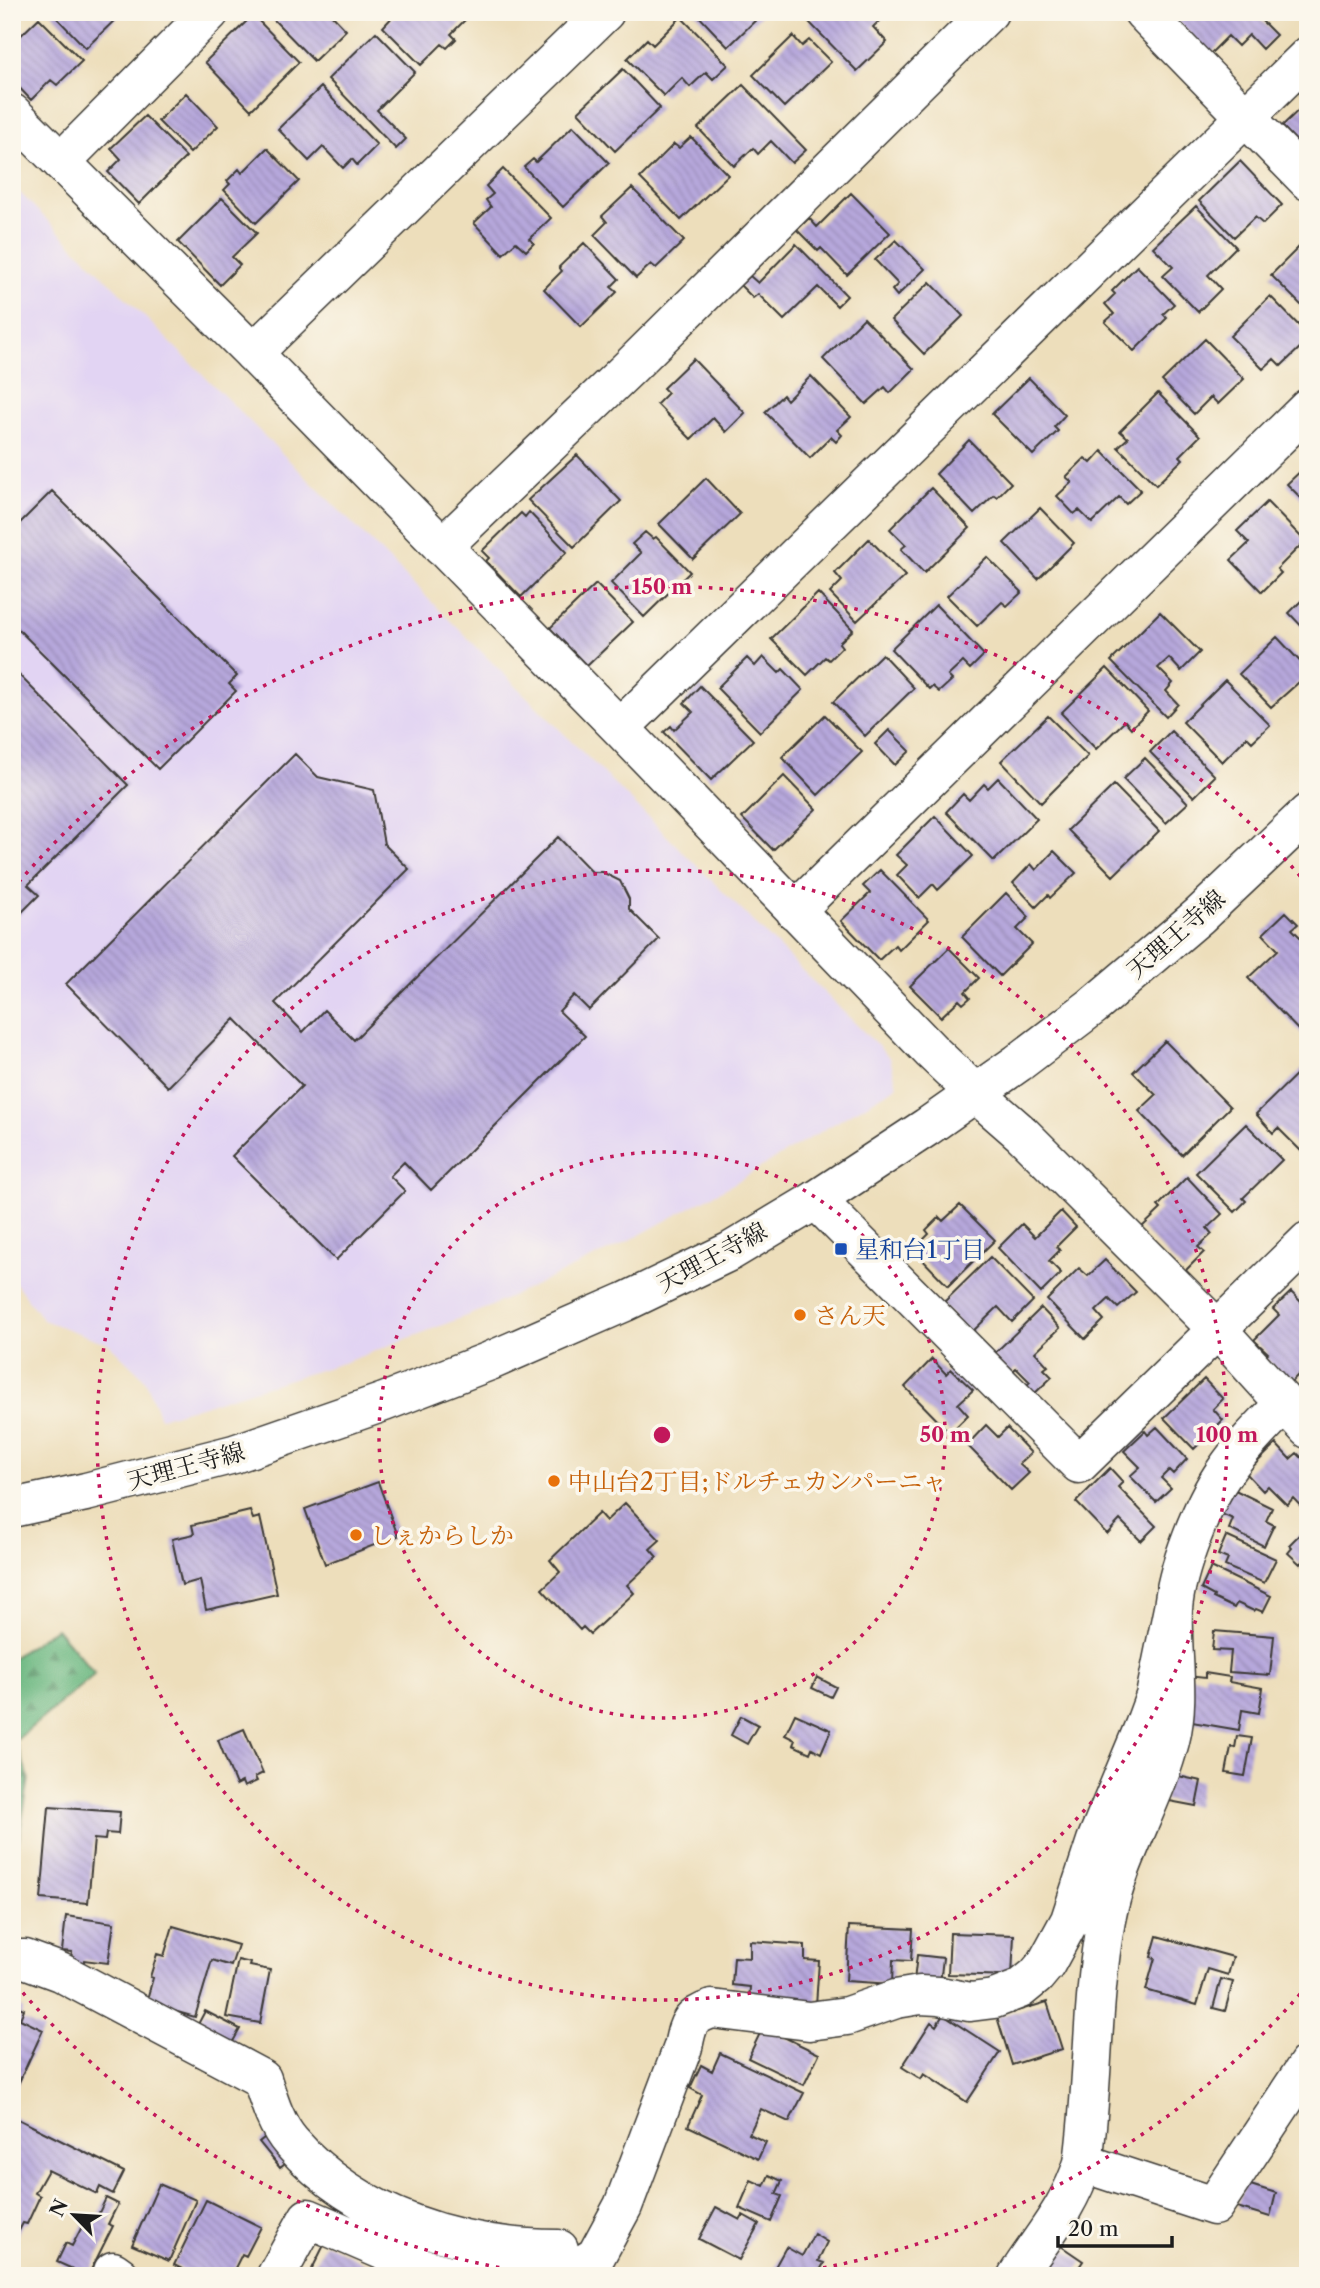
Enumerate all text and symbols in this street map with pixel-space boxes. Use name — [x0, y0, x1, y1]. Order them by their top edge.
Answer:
text: 150 m — [632, 574, 692, 599]
street label: 天理王寺線 — [1121, 884, 1231, 984]
street label: 天理王寺線 — [652, 1216, 772, 1298]
place label: 星和台1丁目 — [855, 1235, 985, 1264]
marker: 星和台1丁目 — [833, 1241, 849, 1257]
place label: さん天 — [814, 1301, 886, 1330]
marker: さん天 — [792, 1307, 808, 1323]
text: 50 m — [919, 1422, 971, 1447]
text: 100 m — [1196, 1422, 1258, 1447]
centre of rings — [650, 1423, 674, 1447]
street label: 天理王寺線 — [124, 1436, 248, 1496]
place label: 中山台2丁目;ドルチェカンパーニャ — [568, 1467, 946, 1496]
marker: 中山台2丁目;ドルチェカンパーニャ — [546, 1473, 562, 1489]
place label: しぇからしか — [370, 1521, 514, 1550]
marker: しぇからしか — [348, 1527, 364, 1543]
north arrow — [38, 2180, 108, 2250]
text: N — [45, 2196, 73, 2220]
scale bar — [1058, 2204, 1171, 2248]
text: 20 m — [1068, 2216, 1119, 2241]

